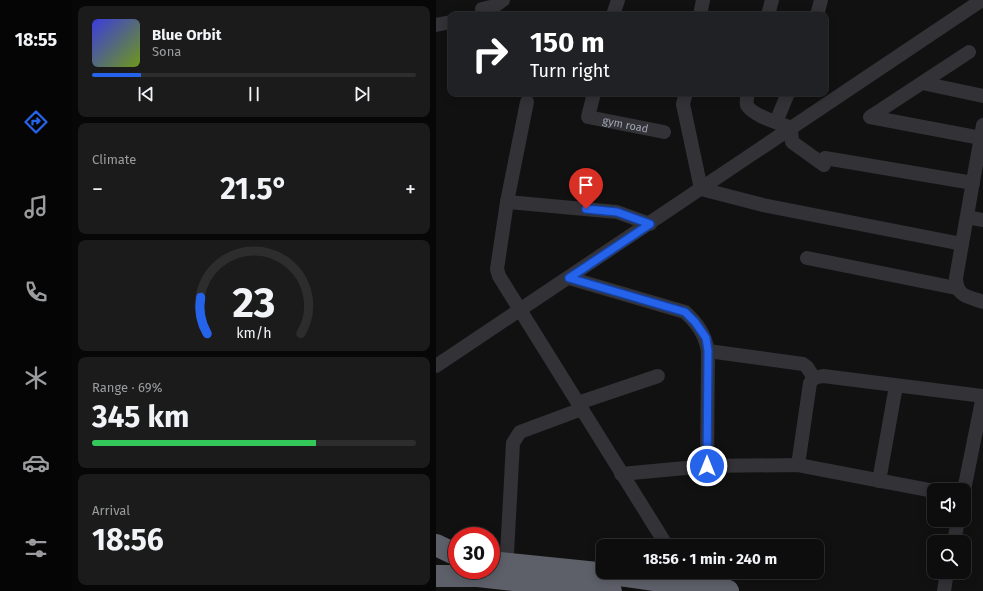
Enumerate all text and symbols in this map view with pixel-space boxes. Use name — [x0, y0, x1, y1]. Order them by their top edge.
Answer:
text: Blue Orbit — [152, 26, 221, 44]
text: 150 m — [530, 26, 605, 59]
icon: right — [464, 28, 516, 80]
text: 18:55 — [15, 29, 57, 51]
text: Sona — [152, 44, 181, 59]
text: Turn right — [530, 60, 610, 82]
icon: previous — [135, 83, 157, 105]
icon: pause — [243, 83, 265, 105]
icon: next — [351, 83, 373, 105]
icon: directions — [22, 108, 50, 136]
street label: gym road — [602, 114, 650, 135]
text: Climate — [92, 152, 136, 167]
pin — [569, 168, 603, 209]
text: 21.5° — [220, 171, 288, 207]
icon: arrive — [575, 174, 597, 196]
text: − — [92, 176, 103, 203]
text: + — [405, 176, 416, 203]
icon: music — [22, 193, 50, 221]
text: 23 — [233, 277, 275, 327]
icon: phone — [22, 278, 50, 306]
text: km/h — [236, 324, 272, 341]
icon: climate — [22, 364, 50, 392]
text: Range · 69% — [92, 380, 162, 395]
text: 345 km — [92, 399, 189, 435]
position arrow — [686, 445, 728, 487]
icon: car — [22, 449, 50, 477]
map controls — [927, 483, 971, 579]
button: sound — [927, 483, 971, 527]
text: Arrival — [92, 503, 130, 518]
text: 18:56 — [92, 522, 164, 558]
speed limit sign: 30 — [448, 527, 500, 579]
icon: filters — [22, 534, 50, 562]
button: search — [927, 535, 971, 579]
text: 18:56 · 1 min · 240 m — [643, 550, 777, 568]

